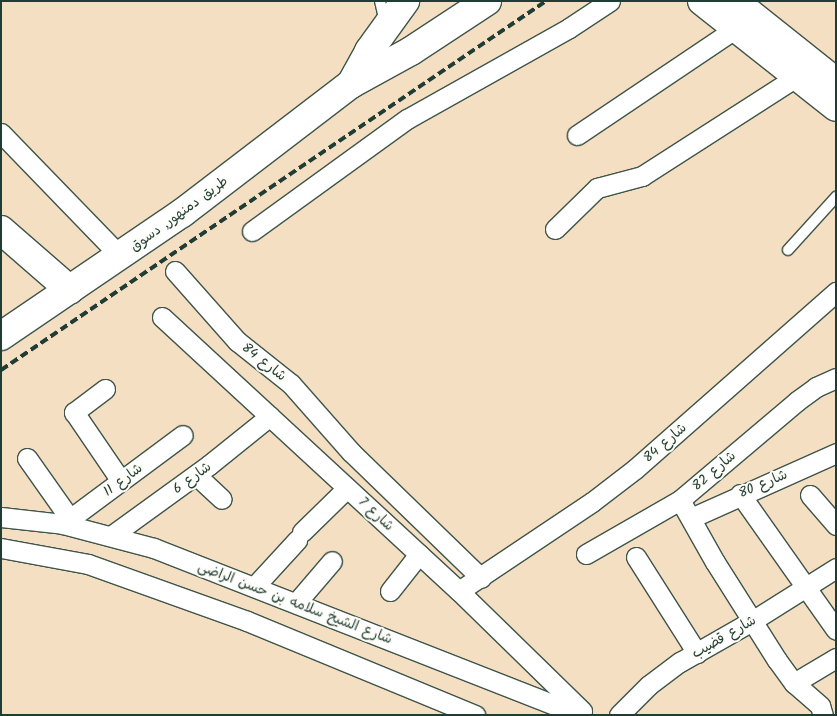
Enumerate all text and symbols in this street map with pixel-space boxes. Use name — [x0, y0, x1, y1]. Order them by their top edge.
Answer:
street label: طريق دمنهور, دسوق — [127, 173, 231, 255]
street label: شارع 84 — [238, 339, 290, 385]
street label: شارع 84 — [640, 420, 690, 466]
street label: شارع 82 — [689, 447, 739, 495]
street label: شارع 6 — [169, 458, 215, 498]
street label: شارع 11 — [100, 460, 146, 500]
street label: شارع 80 — [736, 466, 790, 502]
street label: شارع 7 — [355, 493, 397, 535]
street label: شارع الشيخ سلامه بن حسن الراضى — [195, 558, 395, 648]
street label: شارع قضيب — [689, 612, 759, 662]

